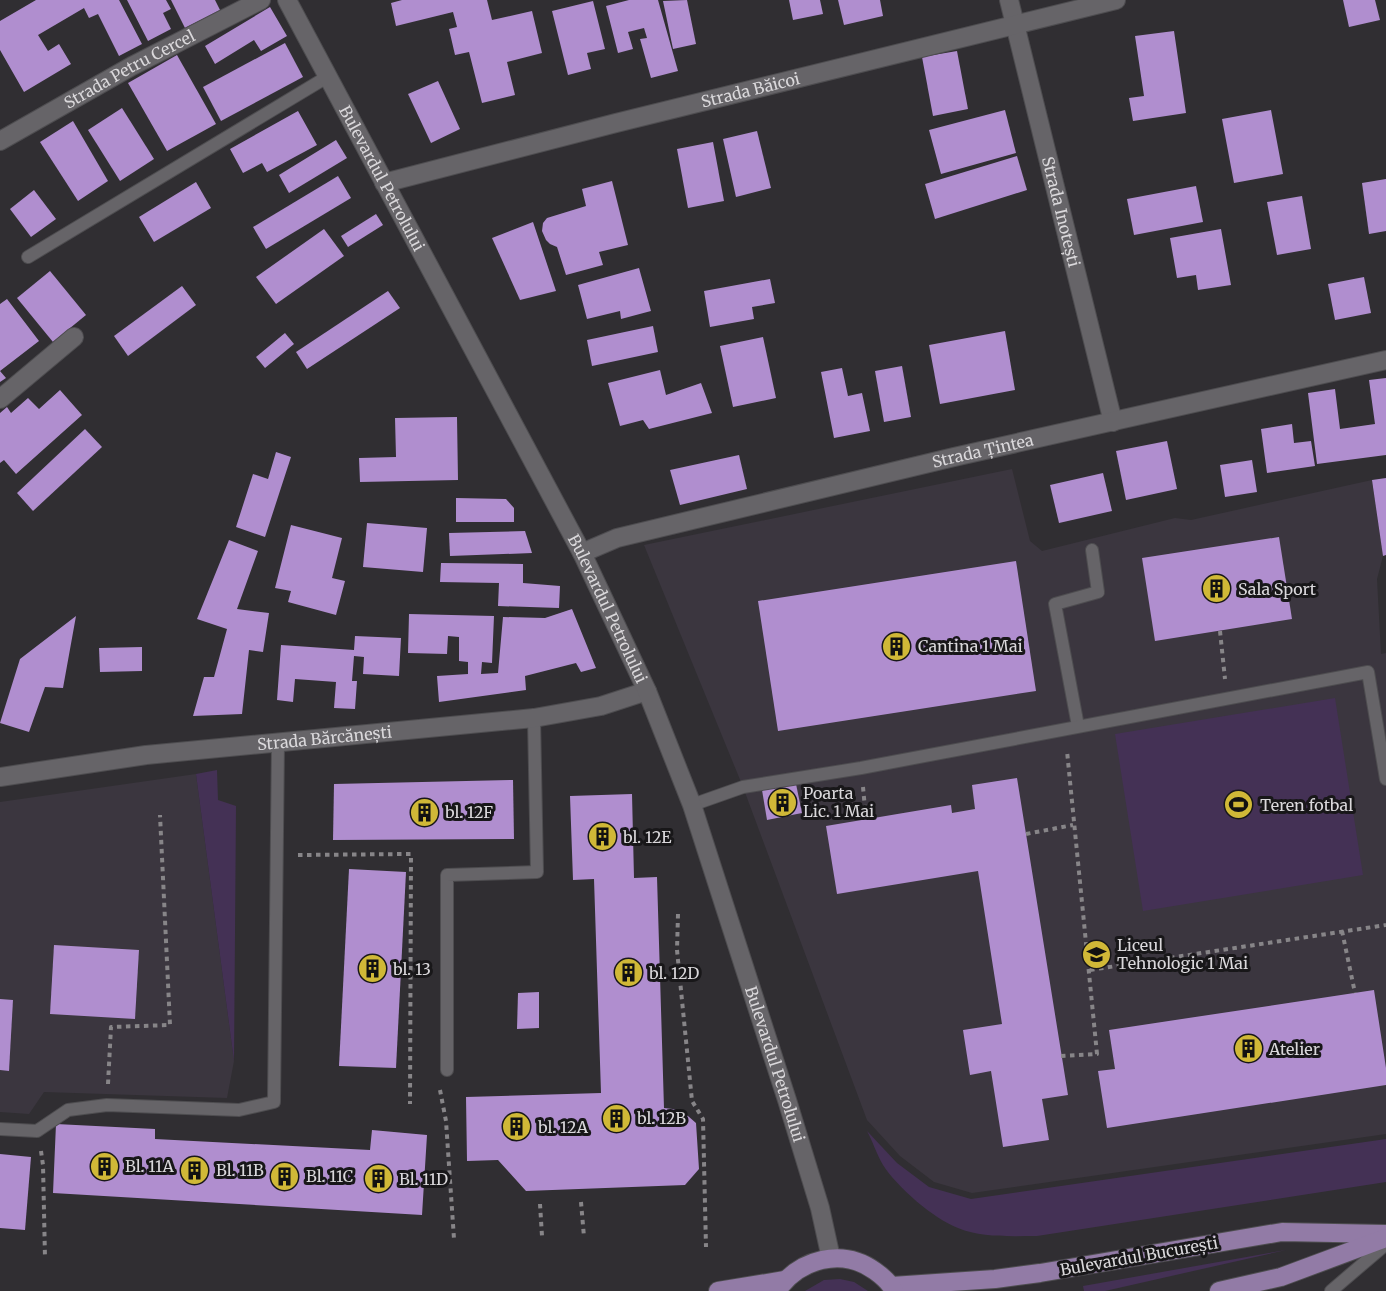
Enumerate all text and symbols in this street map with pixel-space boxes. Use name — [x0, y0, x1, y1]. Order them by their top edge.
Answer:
street label: Strada Petru Cercel — [60, 26, 198, 113]
street label: Strada Băicoi — [699, 68, 802, 112]
street label: Bulevardul Petrolului — [335, 102, 429, 255]
street label: Strada Inotești — [1038, 154, 1084, 269]
street label: Strada Țintea — [930, 429, 1036, 472]
street label: Bulevardul Petrolului — [564, 531, 652, 686]
building icon: Sala Sport — [1201, 573, 1233, 605]
place label: Sala Sport — [1238, 579, 1317, 599]
building icon: Cantina 1 Mai — [881, 630, 913, 662]
place label: Cantina 1 Mai — [918, 636, 1023, 656]
street label: Strada Bărcănești — [256, 722, 393, 754]
place label: Poarta Lic. 1 Mai — [803, 783, 874, 821]
building icon: Poarta Lic. 1 Mai — [766, 786, 798, 818]
sports icon: Teren fotbal — [1223, 789, 1255, 821]
place label: Teren fotbal — [1260, 795, 1353, 815]
building icon: bl. 12F — [408, 796, 440, 828]
place label: bl. 12F — [444, 802, 493, 822]
building icon: bl. 12E — [586, 821, 618, 853]
place label: bl. 12E — [622, 827, 672, 847]
place label: Liceul Tehnologic 1 Mai — [1117, 935, 1248, 973]
school or university icon: Liceul Tehnologic 1 Mai — [1080, 938, 1112, 970]
building icon: bl. 13 — [356, 953, 388, 985]
building icon: bl. 12D — [612, 957, 644, 989]
place label: bl. 13 — [392, 959, 431, 979]
place label: bl. 12D — [648, 963, 699, 983]
street label: Bulevardul Petrolului — [741, 984, 809, 1144]
building icon: Atelier — [1232, 1033, 1264, 1065]
place label: Atelier — [1268, 1039, 1320, 1059]
building icon: bl. 12B — [600, 1102, 632, 1134]
place label: bl. 12B — [636, 1108, 686, 1128]
building icon: bl. 12A — [501, 1111, 533, 1143]
place label: bl. 12A — [537, 1117, 589, 1137]
building icon: Bl. 11A — [88, 1150, 120, 1182]
building icon: Bl. 11B — [179, 1154, 211, 1186]
place label: Bl. 11A — [125, 1156, 174, 1176]
place label: Bl. 11B — [216, 1160, 264, 1180]
building icon: Bl. 11C — [269, 1160, 301, 1192]
building icon: Bl. 11D — [362, 1163, 394, 1195]
place label: Bl. 11C — [306, 1166, 353, 1186]
place label: Bl. 11D — [399, 1169, 448, 1189]
street label: Bulevardul București — [1058, 1232, 1220, 1281]

